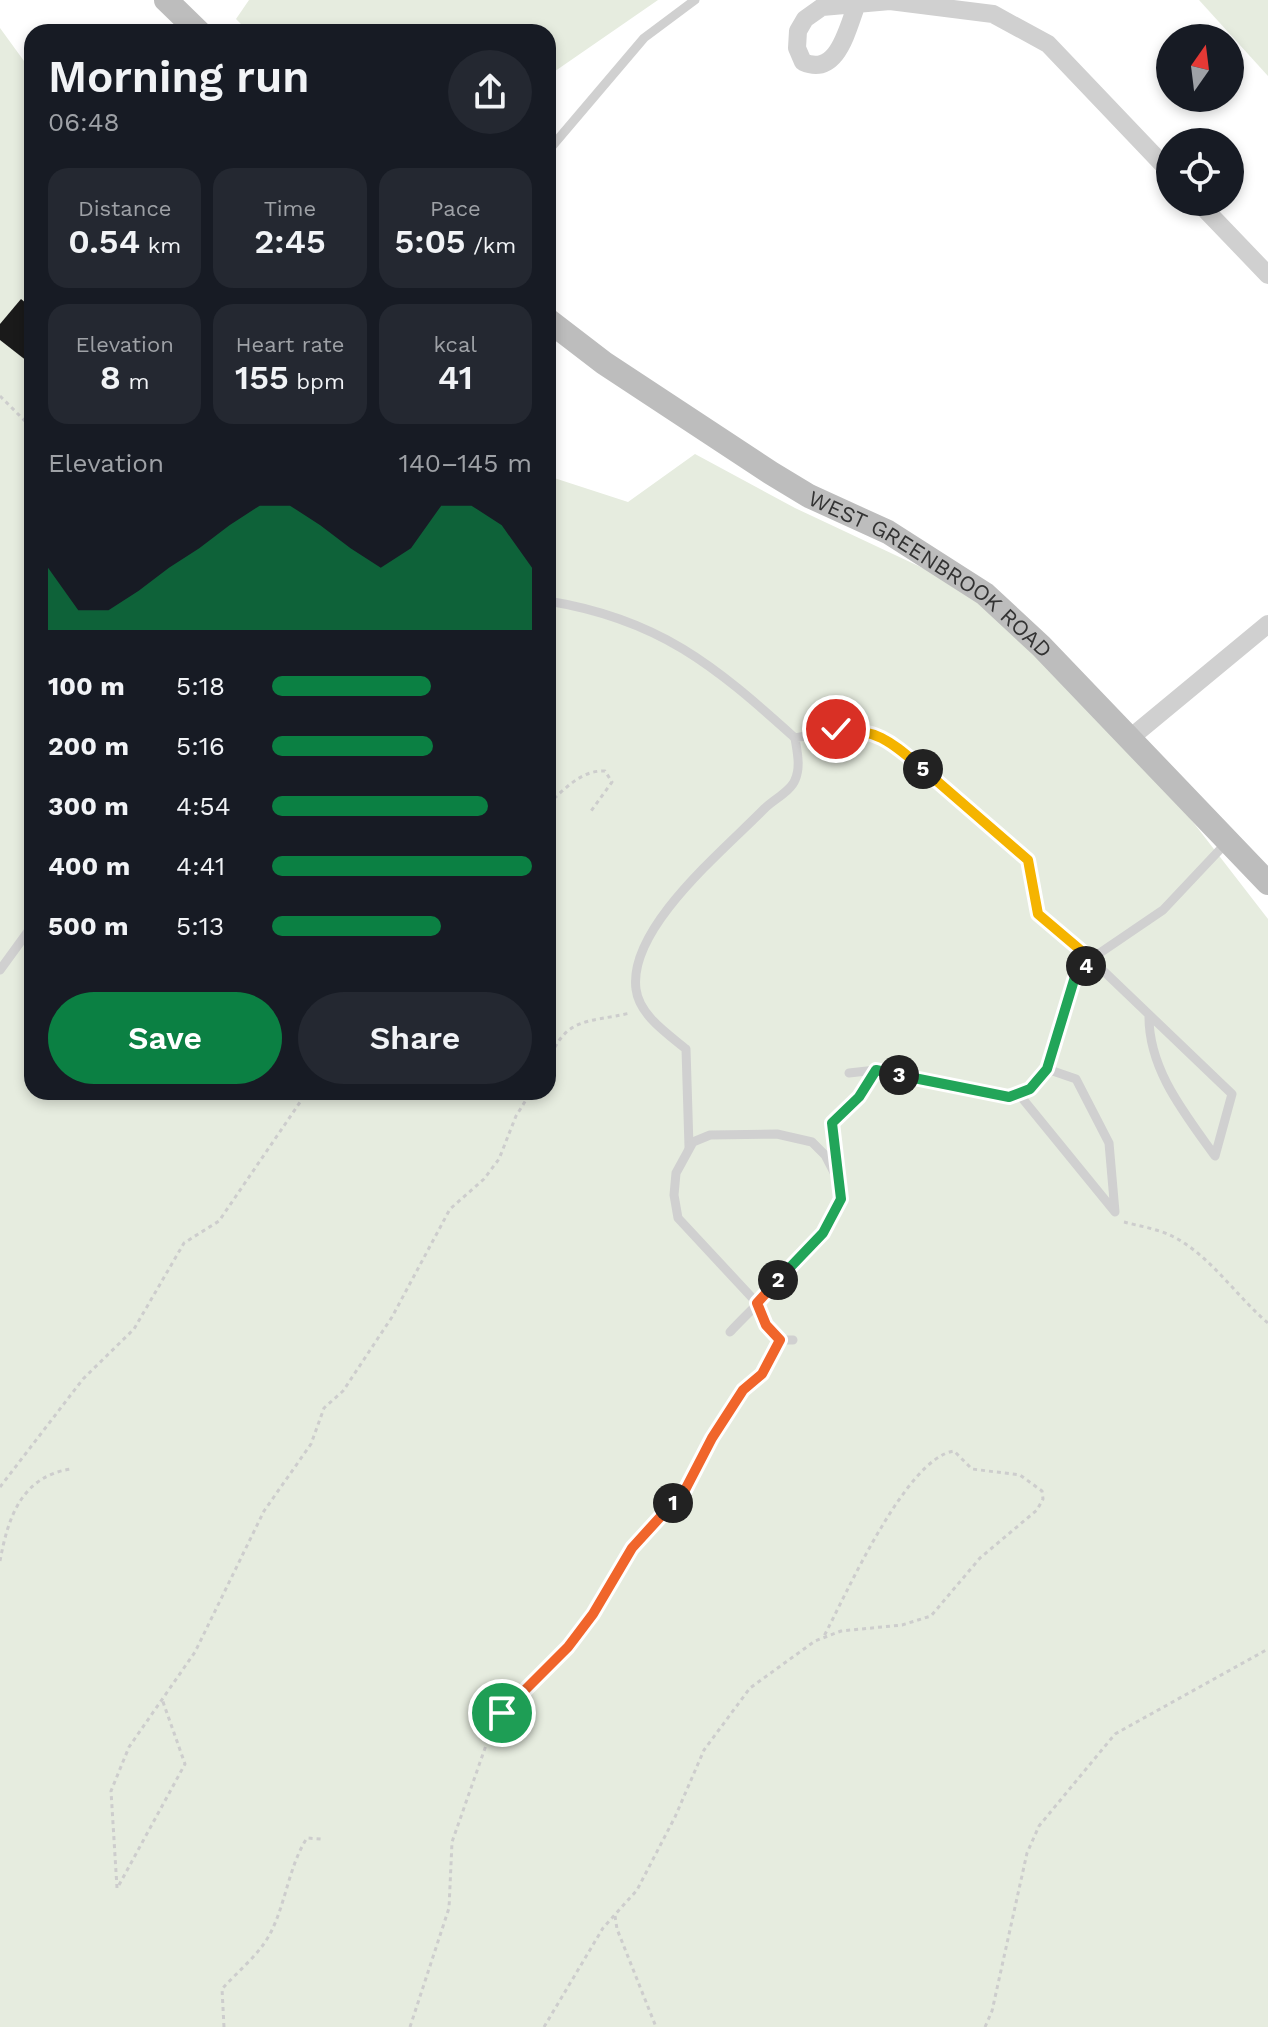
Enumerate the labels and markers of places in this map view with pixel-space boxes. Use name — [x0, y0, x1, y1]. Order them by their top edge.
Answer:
pin — [802, 695, 870, 763]
pin: 5 — [903, 749, 943, 789]
pin: 4 — [1066, 946, 1106, 986]
pin: 3 — [879, 1055, 919, 1095]
pin: 2 — [758, 1260, 798, 1300]
pin: 1 — [653, 1483, 693, 1523]
pin — [468, 1679, 536, 1747]

